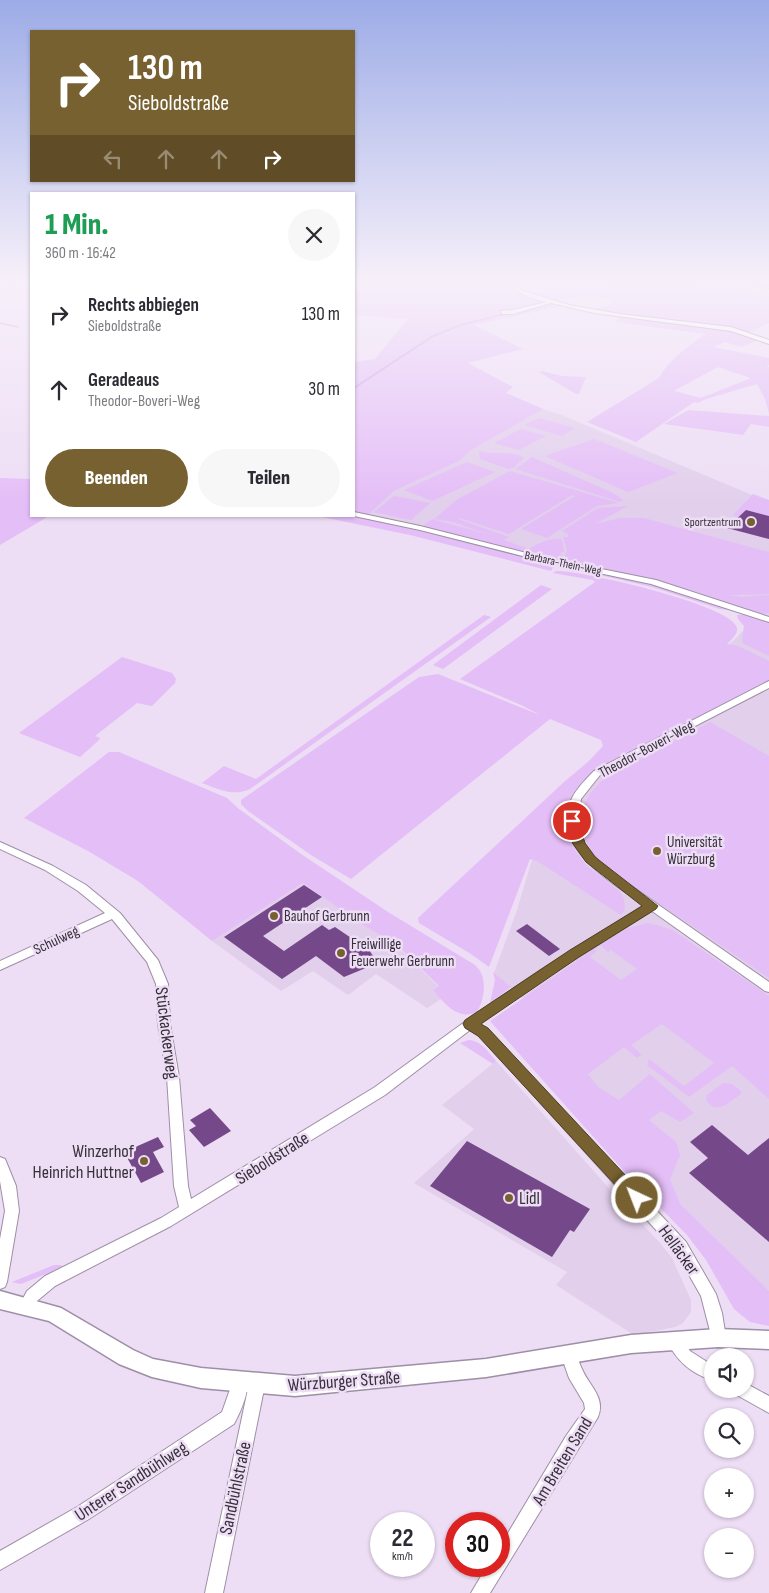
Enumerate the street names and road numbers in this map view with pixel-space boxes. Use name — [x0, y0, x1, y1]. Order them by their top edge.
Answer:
street label: Barbara-Thein-Weg — [523, 548, 603, 579]
street label: Theodor-Boveri-Weg — [595, 716, 697, 783]
street label: Schulweg — [30, 922, 82, 959]
street label: Stückackerweg — [150, 986, 183, 1080]
street label: Sieboldstraße — [232, 1128, 313, 1189]
street label: Helläcker — [654, 1221, 704, 1279]
street label: Würzburger Straße — [287, 1367, 401, 1396]
street label: Am Breiten Sand — [527, 1413, 597, 1510]
street label: Unterer Sandbühlweg — [71, 1437, 191, 1526]
street label: Sandbühlstraße — [215, 1440, 256, 1536]

